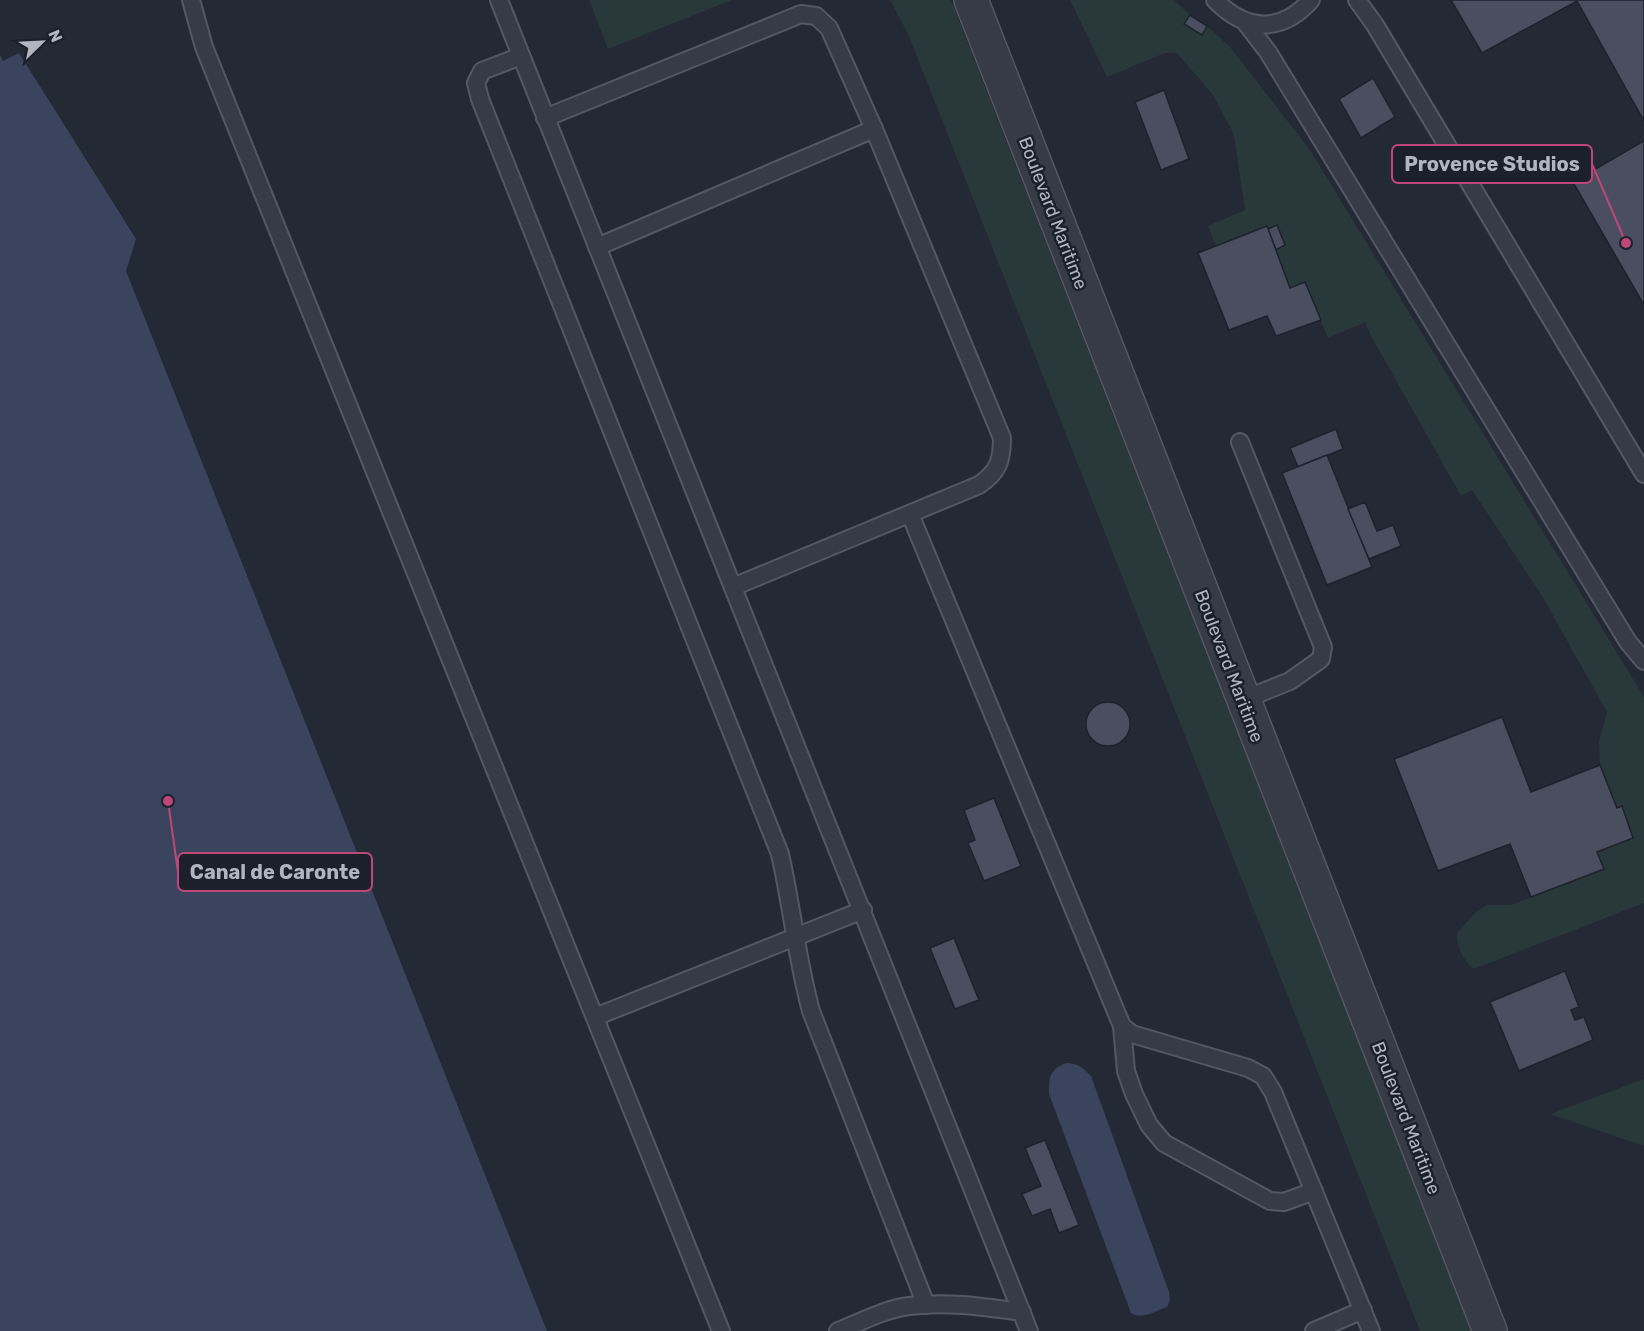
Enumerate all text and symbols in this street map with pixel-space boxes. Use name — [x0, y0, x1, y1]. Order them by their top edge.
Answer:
north arrow — [12, 12, 72, 72]
text: N — [44, 27, 66, 45]
street label: Boulevard Maritime — [1014, 134, 1092, 292]
callout: Provence Studios — [1392, 145, 1592, 183]
text: Provence Studios — [1404, 152, 1580, 176]
street label: Boulevard Maritime — [1190, 587, 1268, 745]
callout: Canal de Caronte — [178, 853, 372, 891]
text: Canal de Caronte — [190, 860, 360, 884]
street label: Boulevard Maritime — [1367, 1039, 1445, 1197]

